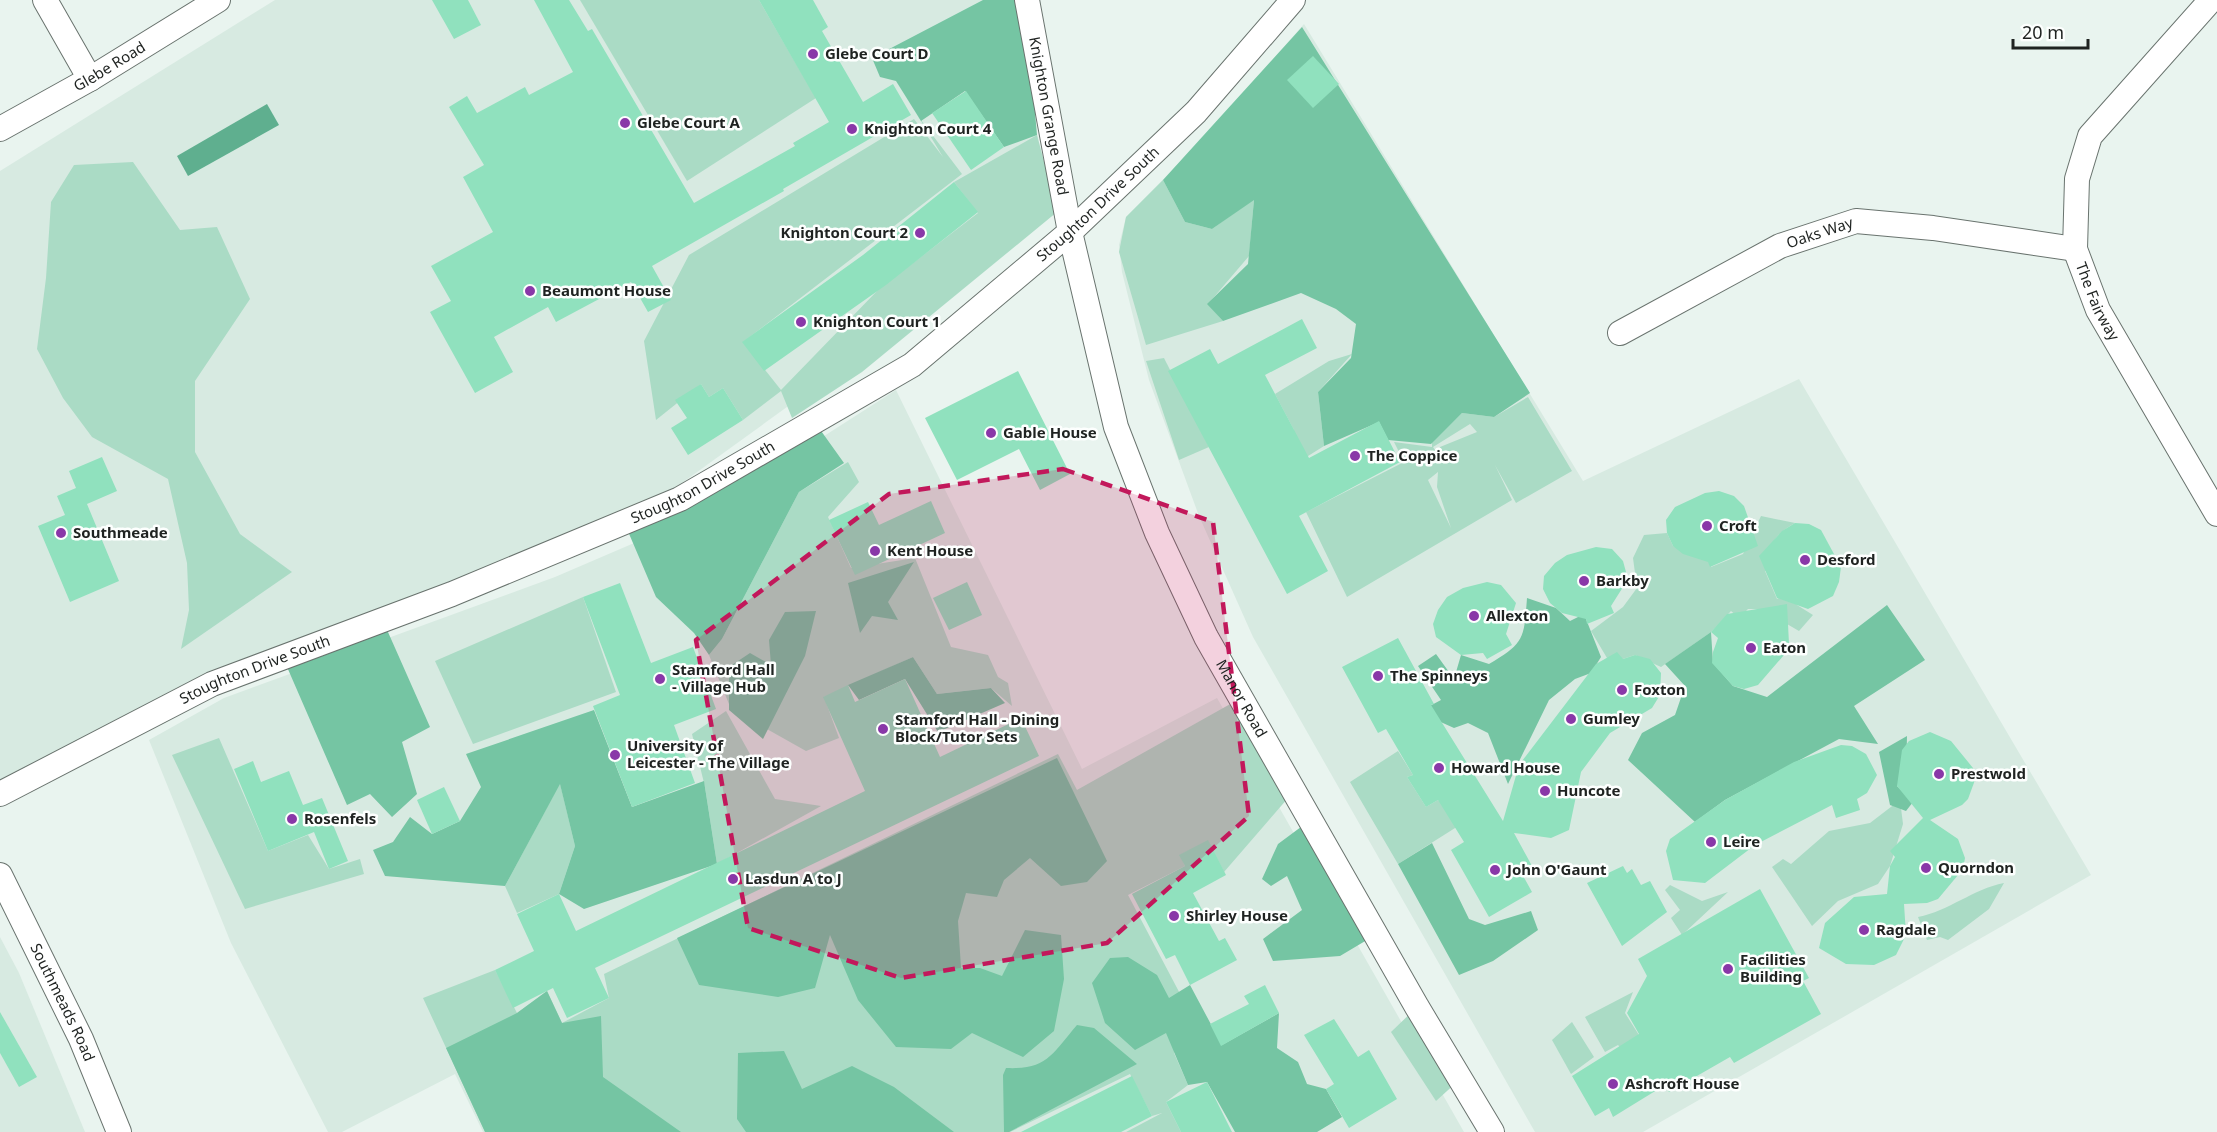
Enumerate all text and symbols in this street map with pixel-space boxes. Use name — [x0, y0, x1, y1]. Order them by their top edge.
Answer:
scale bar — [2013, 12, 2088, 50]
text: 20 m — [2022, 20, 2064, 44]
street label: Knighton Grange Road — [1025, 35, 1074, 197]
street label: Glebe Road — [69, 36, 149, 95]
place label: Glebe Court D — [825, 43, 928, 63]
marker: Glebe Court D — [806, 47, 820, 61]
place label: Glebe Court A — [637, 112, 740, 132]
marker: Glebe Court A — [618, 116, 632, 130]
place label: Knighton Court 4 — [864, 118, 992, 138]
marker: Knighton Court 4 — [845, 122, 859, 136]
street label: Stoughton Drive South — [1032, 141, 1163, 265]
street label: Oaks Way — [1784, 212, 1856, 252]
place label: Knighton Court 2 — [781, 222, 908, 242]
marker: Knighton Court 2 — [913, 226, 927, 240]
street label: The Fairway — [2072, 259, 2125, 344]
place label: Beaumont House — [542, 280, 671, 300]
marker: Beaumont House — [523, 284, 537, 298]
place label: Knighton Court 1 — [813, 311, 940, 331]
marker: Knighton Court 1 — [794, 315, 808, 329]
place label: Gable House — [1003, 422, 1097, 442]
marker: Gable House — [984, 426, 998, 440]
street label: Stoughton Drive South — [627, 435, 778, 527]
place label: The Coppice — [1367, 445, 1457, 465]
marker: The Coppice — [1348, 449, 1362, 463]
place label: Croft — [1719, 515, 1757, 535]
marker: Croft — [1700, 519, 1714, 533]
place label: Southmeade — [73, 522, 168, 542]
marker: Southmeade — [54, 526, 68, 540]
place label: Kent House — [887, 540, 973, 560]
marker: Kent House — [868, 544, 882, 558]
place label: Desford — [1817, 549, 1876, 569]
marker: Desford — [1798, 553, 1812, 567]
place label: Barkby — [1596, 570, 1649, 590]
marker: Barkby — [1577, 574, 1591, 588]
place label: Allexton — [1486, 605, 1548, 625]
marker: Allexton — [1467, 609, 1481, 623]
street label: Stoughton Drive South — [176, 630, 333, 708]
place label: Eaton — [1763, 637, 1806, 657]
marker: Eaton — [1744, 641, 1758, 655]
street label: Manor Road — [1212, 656, 1272, 741]
place label: Stamford Hall - Village Hub — [672, 659, 775, 696]
place label: The Spinneys — [1390, 665, 1488, 685]
marker: The Spinneys — [1371, 669, 1385, 683]
marker: Stamford Hall - Village Hub — [653, 672, 667, 686]
place label: Foxton — [1634, 679, 1686, 699]
marker: Foxton — [1615, 683, 1629, 697]
place label: Gumley — [1583, 708, 1640, 728]
place label: Stamford Hall - Dining Block/Tutor Sets — [895, 709, 1059, 746]
marker: Gumley — [1564, 712, 1578, 726]
marker: Stamford Hall - Dining Block/Tutor Sets — [876, 722, 890, 736]
place label: University of Leicester - The Village — [627, 735, 790, 772]
marker: University of Leicester - The Village — [608, 748, 622, 762]
place label: Howard House — [1451, 757, 1560, 777]
marker: Howard House — [1432, 761, 1446, 775]
place label: Prestwold — [1951, 763, 2026, 783]
marker: Prestwold — [1932, 767, 1946, 781]
place label: Huncote — [1557, 780, 1621, 800]
marker: Huncote — [1538, 784, 1552, 798]
place label: Rosenfels — [304, 808, 376, 828]
marker: Rosenfels — [285, 812, 299, 826]
place label: Leire — [1723, 831, 1760, 851]
marker: Leire — [1704, 835, 1718, 849]
place label: Quorndon — [1938, 857, 2014, 877]
place label: John O'Gaunt — [1505, 859, 1607, 879]
marker: Quorndon — [1919, 861, 1933, 875]
marker: John O'Gaunt — [1488, 863, 1502, 877]
place label: Lasdun A to J — [745, 868, 842, 888]
marker: Lasdun A to J — [726, 872, 740, 886]
place label: Shirley House — [1186, 905, 1288, 925]
marker: Shirley House — [1167, 909, 1181, 923]
place label: Ragdale — [1876, 919, 1936, 939]
marker: Ragdale — [1857, 923, 1871, 937]
street label: Southmeads Road — [26, 940, 100, 1064]
place label: Facilities Building — [1740, 949, 1806, 986]
marker: Facilities Building — [1721, 962, 1735, 976]
place label: Ashcroft House — [1625, 1073, 1740, 1093]
marker: Ashcroft House — [1606, 1077, 1620, 1091]

